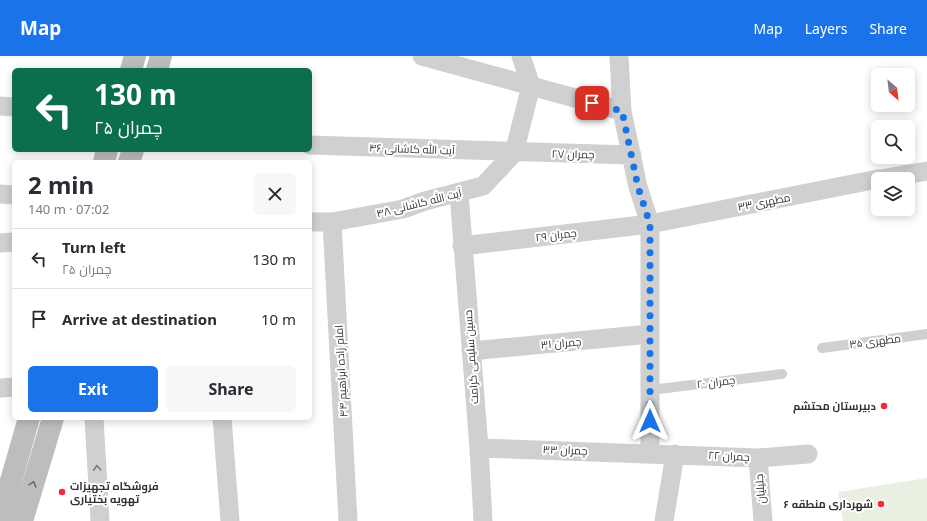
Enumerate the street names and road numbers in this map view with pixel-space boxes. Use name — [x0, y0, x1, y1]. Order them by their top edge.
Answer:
street label: آیت الله کاشانی ۴۶ — [369, 140, 455, 157]
street label: چمران ۲۷ — [552, 146, 594, 161]
street label: آیت الله کاشانی ۴۸ — [375, 185, 463, 220]
street label: مطهری ۳۳ — [736, 189, 792, 214]
street label: چمران ۲۹ — [534, 225, 577, 244]
street label: حسین سلیمی کرامت — [460, 310, 481, 405]
street label: امام زاده ابراهیم ۴۴ — [331, 324, 351, 418]
street label: مطهری ۳۵ — [848, 330, 902, 351]
street label: چمران ۳۱ — [540, 333, 582, 352]
street label: چمران ۲۰ — [696, 372, 736, 391]
street label: چمران ۳۳ — [542, 441, 588, 458]
street label: چمران ۲۲ — [708, 447, 750, 464]
street label: جلیلیان — [751, 473, 768, 505]

